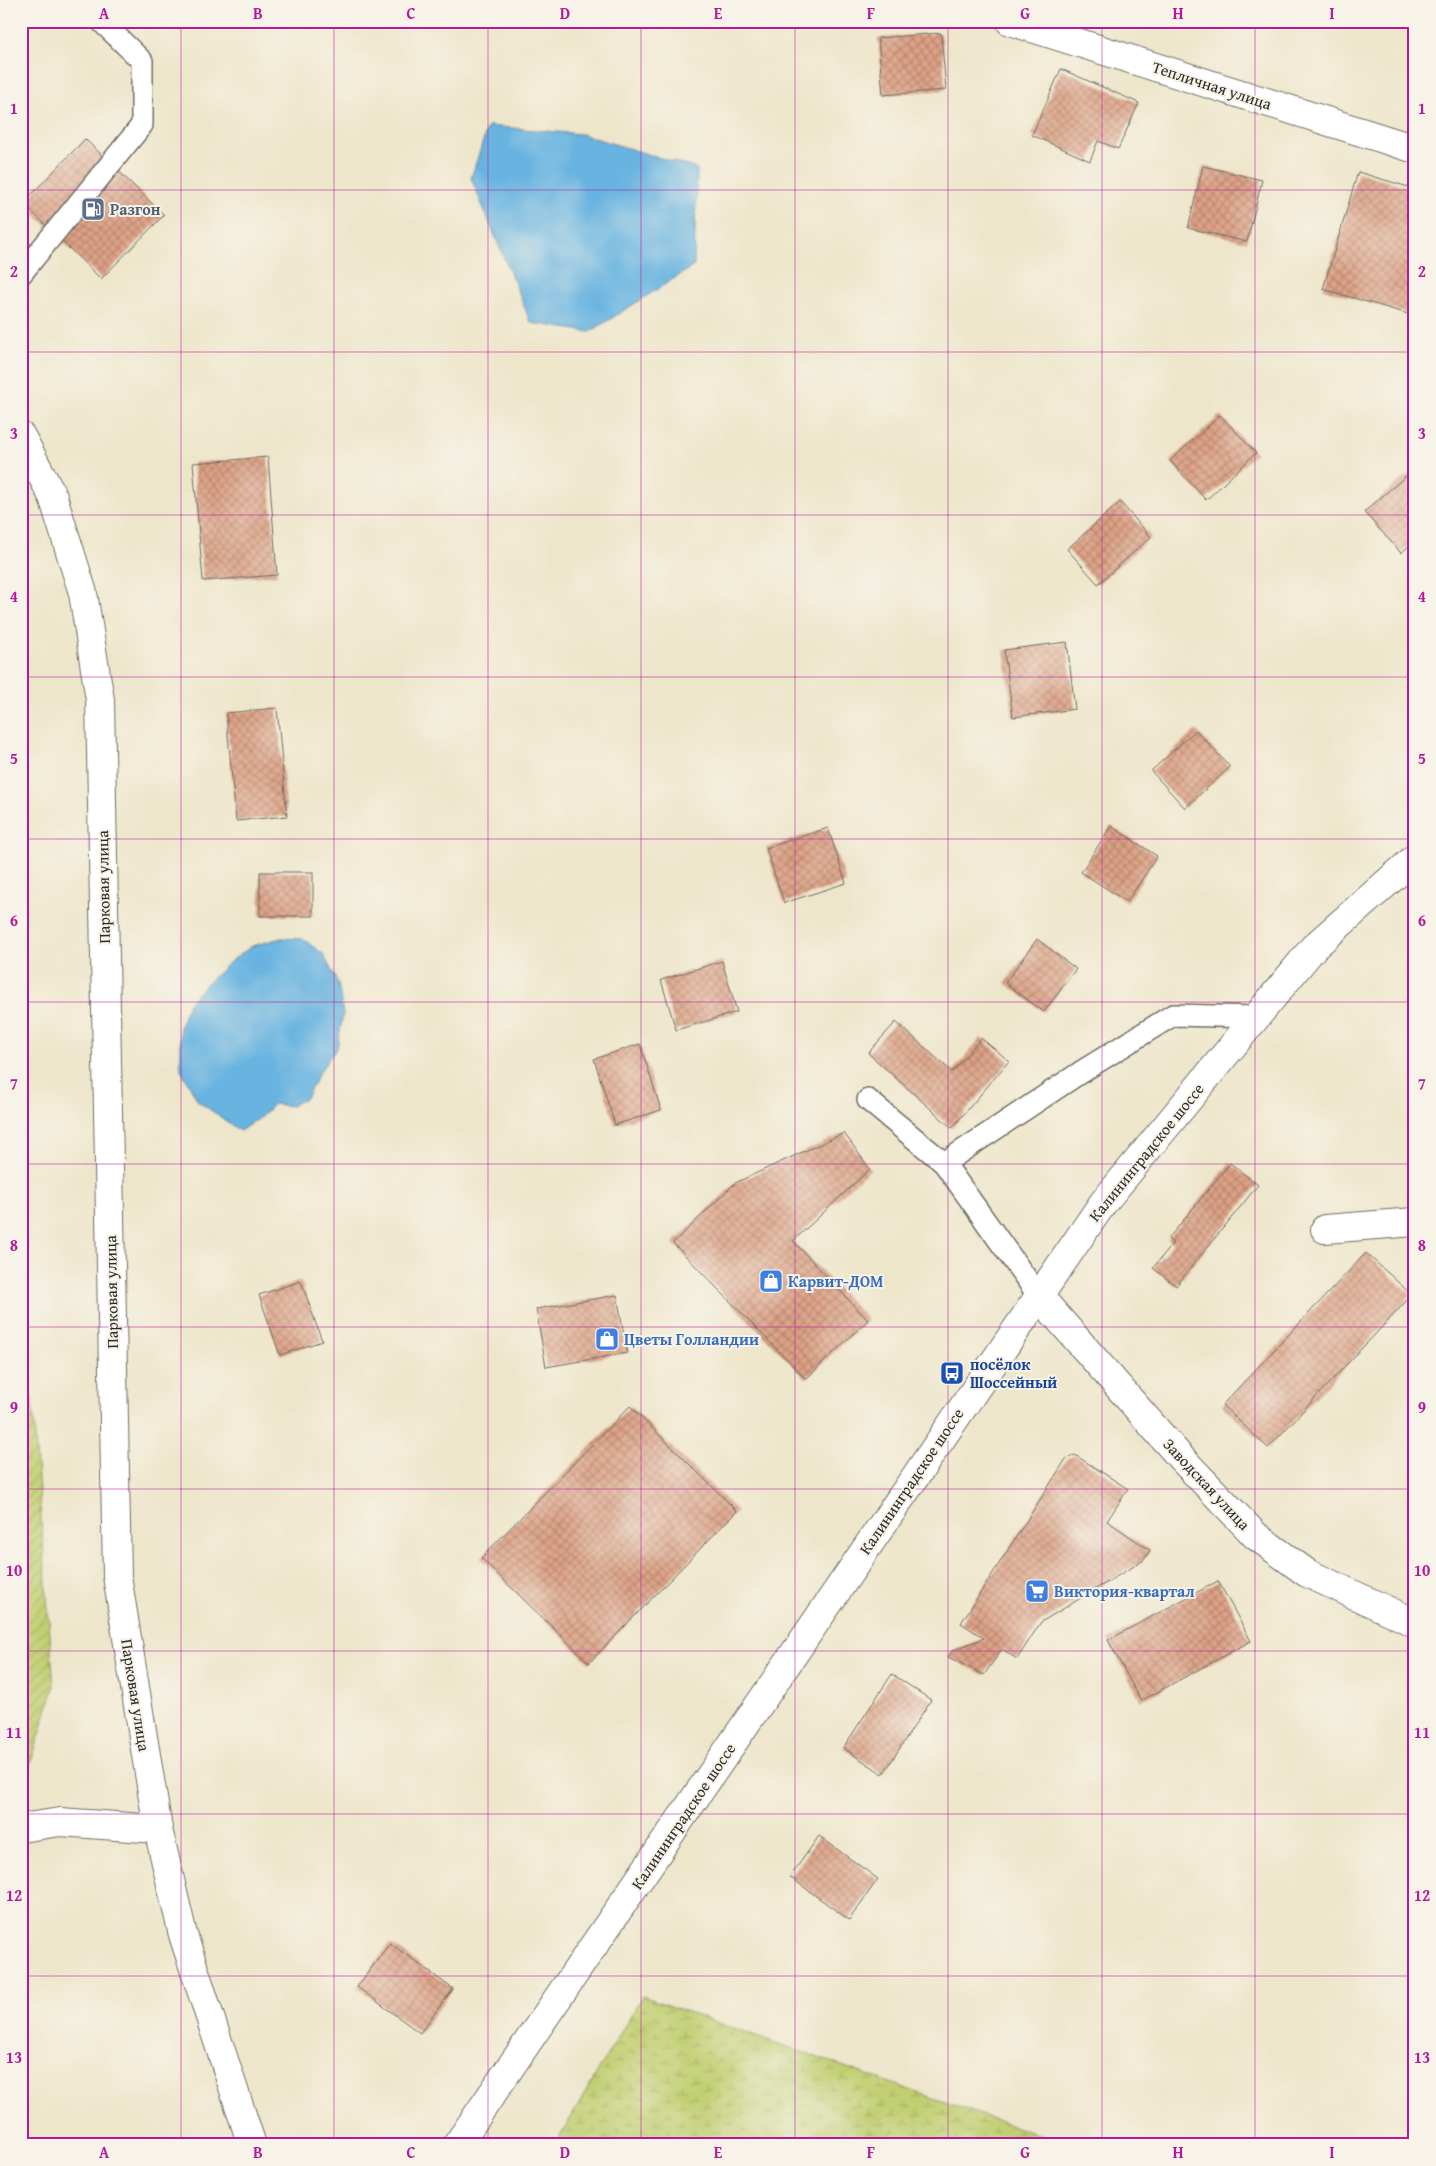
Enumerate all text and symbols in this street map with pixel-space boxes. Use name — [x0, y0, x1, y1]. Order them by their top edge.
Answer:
text: A — [99, 1, 110, 25]
text: B — [253, 1, 263, 25]
text: C — [406, 1, 416, 25]
text: D — [560, 1, 570, 25]
text: E — [714, 1, 723, 25]
text: F — [867, 1, 875, 25]
text: G — [1020, 1, 1030, 25]
text: H — [1172, 1, 1184, 25]
text: I — [1329, 1, 1335, 25]
street label: Тепличная улица — [1149, 54, 1275, 116]
text: 1 — [10, 96, 18, 120]
text: 1 — [1418, 96, 1426, 120]
fuel station icon: Разгон — [80, 196, 106, 222]
place label: Разгон — [110, 197, 161, 221]
text: 2 — [10, 259, 18, 283]
text: 2 — [1418, 259, 1426, 283]
text: 3 — [10, 421, 18, 445]
text: 3 — [1418, 421, 1426, 445]
text: 4 — [10, 584, 18, 608]
text: 4 — [1418, 584, 1426, 608]
text: 5 — [10, 746, 18, 770]
text: 5 — [1418, 746, 1426, 770]
street label: Парковая улица — [90, 830, 116, 944]
text: 6 — [10, 908, 18, 932]
text: 6 — [1418, 908, 1426, 932]
text: 7 — [10, 1071, 18, 1095]
text: 7 — [1418, 1071, 1426, 1095]
street label: Калининградское шоссе — [1082, 1078, 1210, 1226]
text: 8 — [10, 1233, 18, 1257]
text: 8 — [1418, 1233, 1426, 1257]
street label: Парковая улица — [98, 1235, 124, 1349]
shop icon: Карвит-ДОМ — [758, 1268, 784, 1294]
place label: Карвит-ДОМ — [788, 1269, 883, 1293]
shop icon: Цветы Голландии — [594, 1326, 620, 1352]
place label: Цветы Голландии — [624, 1327, 759, 1351]
place label: посёлок Шоссейный — [970, 1352, 1057, 1394]
bus stop icon: посёлок Шоссейный — [939, 1360, 965, 1386]
text: 9 — [10, 1395, 18, 1419]
text: 9 — [1418, 1395, 1426, 1419]
street label: Калининградское шоссе — [853, 1403, 969, 1559]
street label: Заводская улица — [1158, 1433, 1256, 1536]
text: 10 — [6, 1558, 22, 1582]
text: 10 — [1414, 1558, 1430, 1582]
supermarket icon: Виктория-квартал — [1024, 1578, 1050, 1604]
place label: Виктория-квартал — [1054, 1579, 1195, 1603]
street label: Парковая улица — [115, 1637, 157, 1753]
text: 11 — [6, 1720, 22, 1744]
text: 11 — [1414, 1720, 1430, 1744]
street label: Калининградское шоссе — [625, 1738, 741, 1894]
text: 12 — [6, 1883, 22, 1907]
text: 12 — [1414, 1883, 1430, 1907]
text: 13 — [6, 2045, 22, 2069]
text: 13 — [1414, 2045, 1430, 2069]
text: A — [99, 2140, 110, 2164]
text: B — [253, 2140, 263, 2164]
text: C — [406, 2140, 416, 2164]
text: D — [560, 2140, 570, 2164]
text: E — [714, 2140, 723, 2164]
text: F — [867, 2140, 875, 2164]
text: G — [1020, 2140, 1030, 2164]
text: H — [1172, 2140, 1184, 2164]
text: I — [1329, 2140, 1335, 2164]

